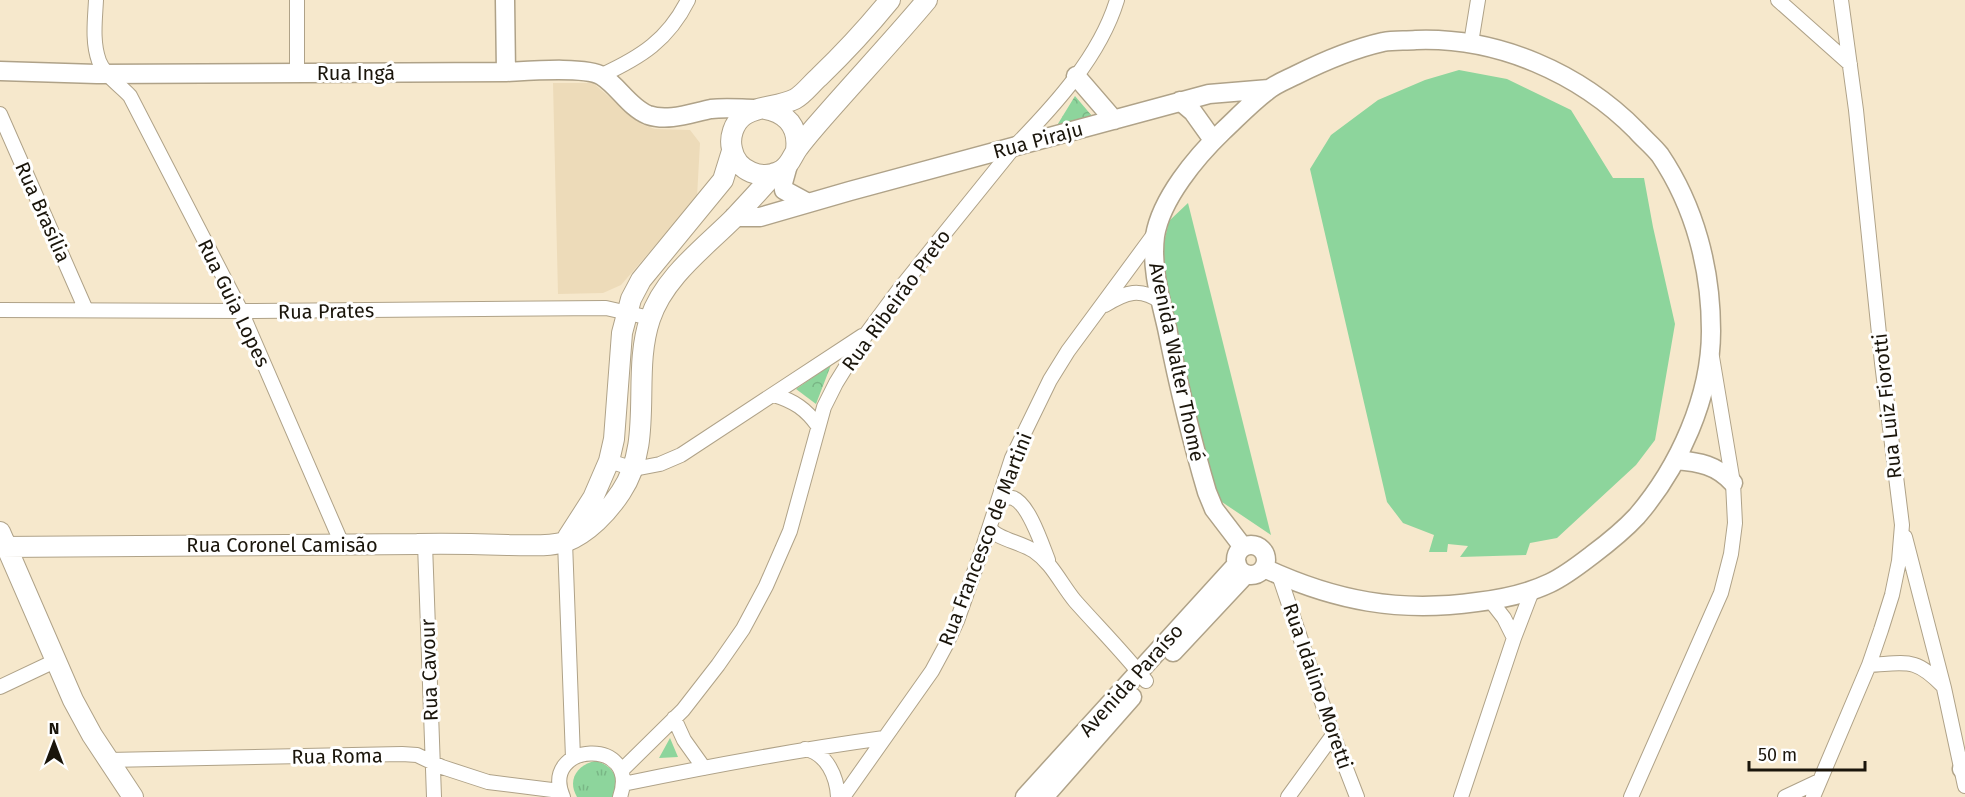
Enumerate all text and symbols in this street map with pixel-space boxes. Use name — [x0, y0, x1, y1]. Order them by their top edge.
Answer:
street label: Rua Ingá — [317, 61, 395, 85]
street label: Rua Piraju — [990, 116, 1086, 164]
street label: Rua Brasília — [10, 158, 76, 266]
street label: Rua Ribeirão Preto — [837, 225, 955, 375]
street label: Rua Guia Lopes — [193, 235, 275, 371]
street label: Avenida Walter Thomé — [1144, 260, 1210, 464]
street label: Rua Prates — [278, 298, 374, 324]
street label: Rua Luiz Fiorotti — [1867, 332, 1907, 480]
street label: Rua Francesco de Martini — [933, 429, 1037, 649]
street label: Rua Coronel Camisão — [186, 533, 378, 557]
street label: Rua Idalino Moretti — [1278, 600, 1358, 772]
street label: Rua Cavour — [415, 618, 443, 722]
street label: Avenida Paraíso — [1074, 619, 1188, 741]
north arrow — [24, 713, 84, 773]
text: N — [49, 719, 59, 738]
scale bar — [1749, 734, 1864, 772]
street label: Rua Roma — [291, 743, 383, 769]
text: 50 m — [1758, 744, 1797, 766]

